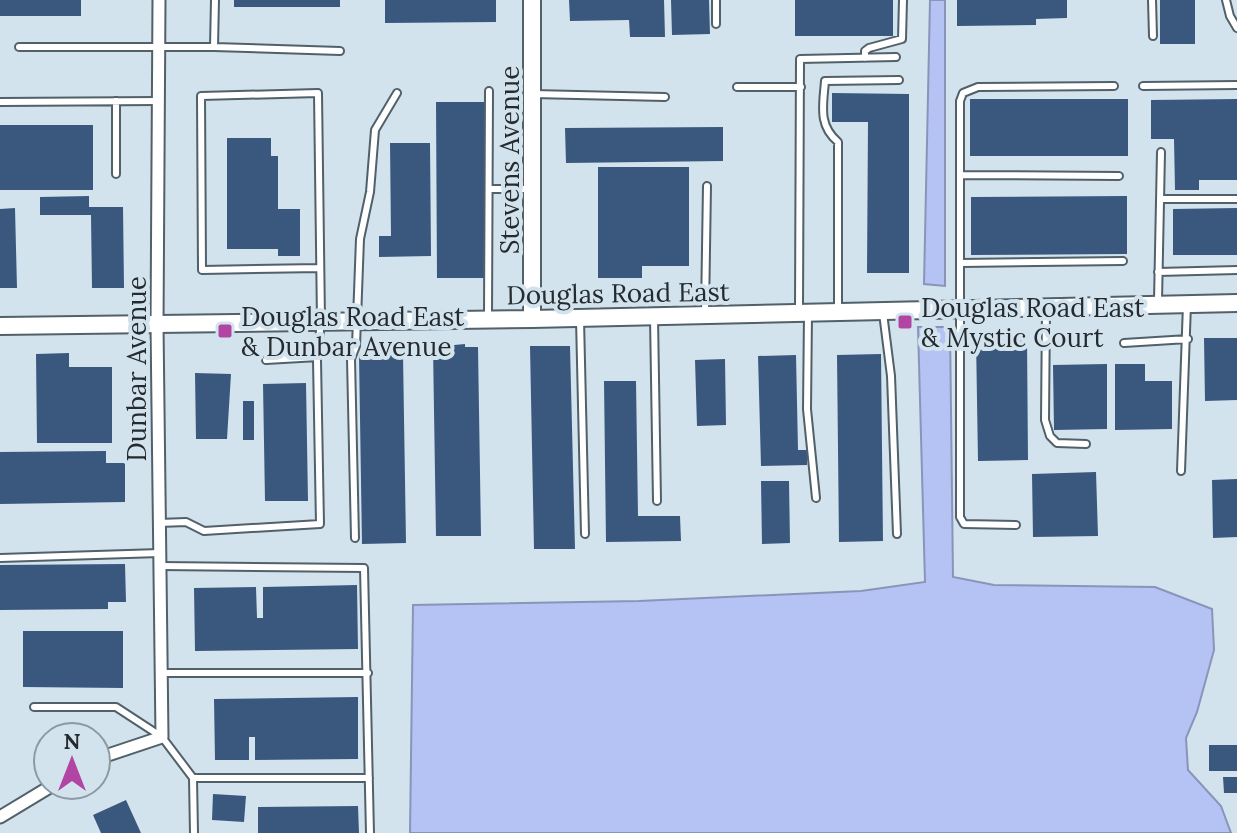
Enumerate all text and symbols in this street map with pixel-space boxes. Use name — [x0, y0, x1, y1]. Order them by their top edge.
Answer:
street label: Stevens Avenue — [493, 66, 526, 254]
street label: Douglas Road East — [506, 275, 730, 311]
street label: Dunbar Avenue — [120, 276, 153, 462]
place label: Douglas Road East & Mystic Court — [921, 291, 1144, 354]
place label: Douglas Road East & Dunbar Avenue — [241, 300, 464, 363]
marker: Douglas Road East & Mystic Court — [896, 313, 914, 331]
marker: Douglas Road East & Dunbar Avenue — [216, 322, 234, 340]
north arrow — [32, 721, 112, 801]
text: N — [63, 727, 81, 755]

